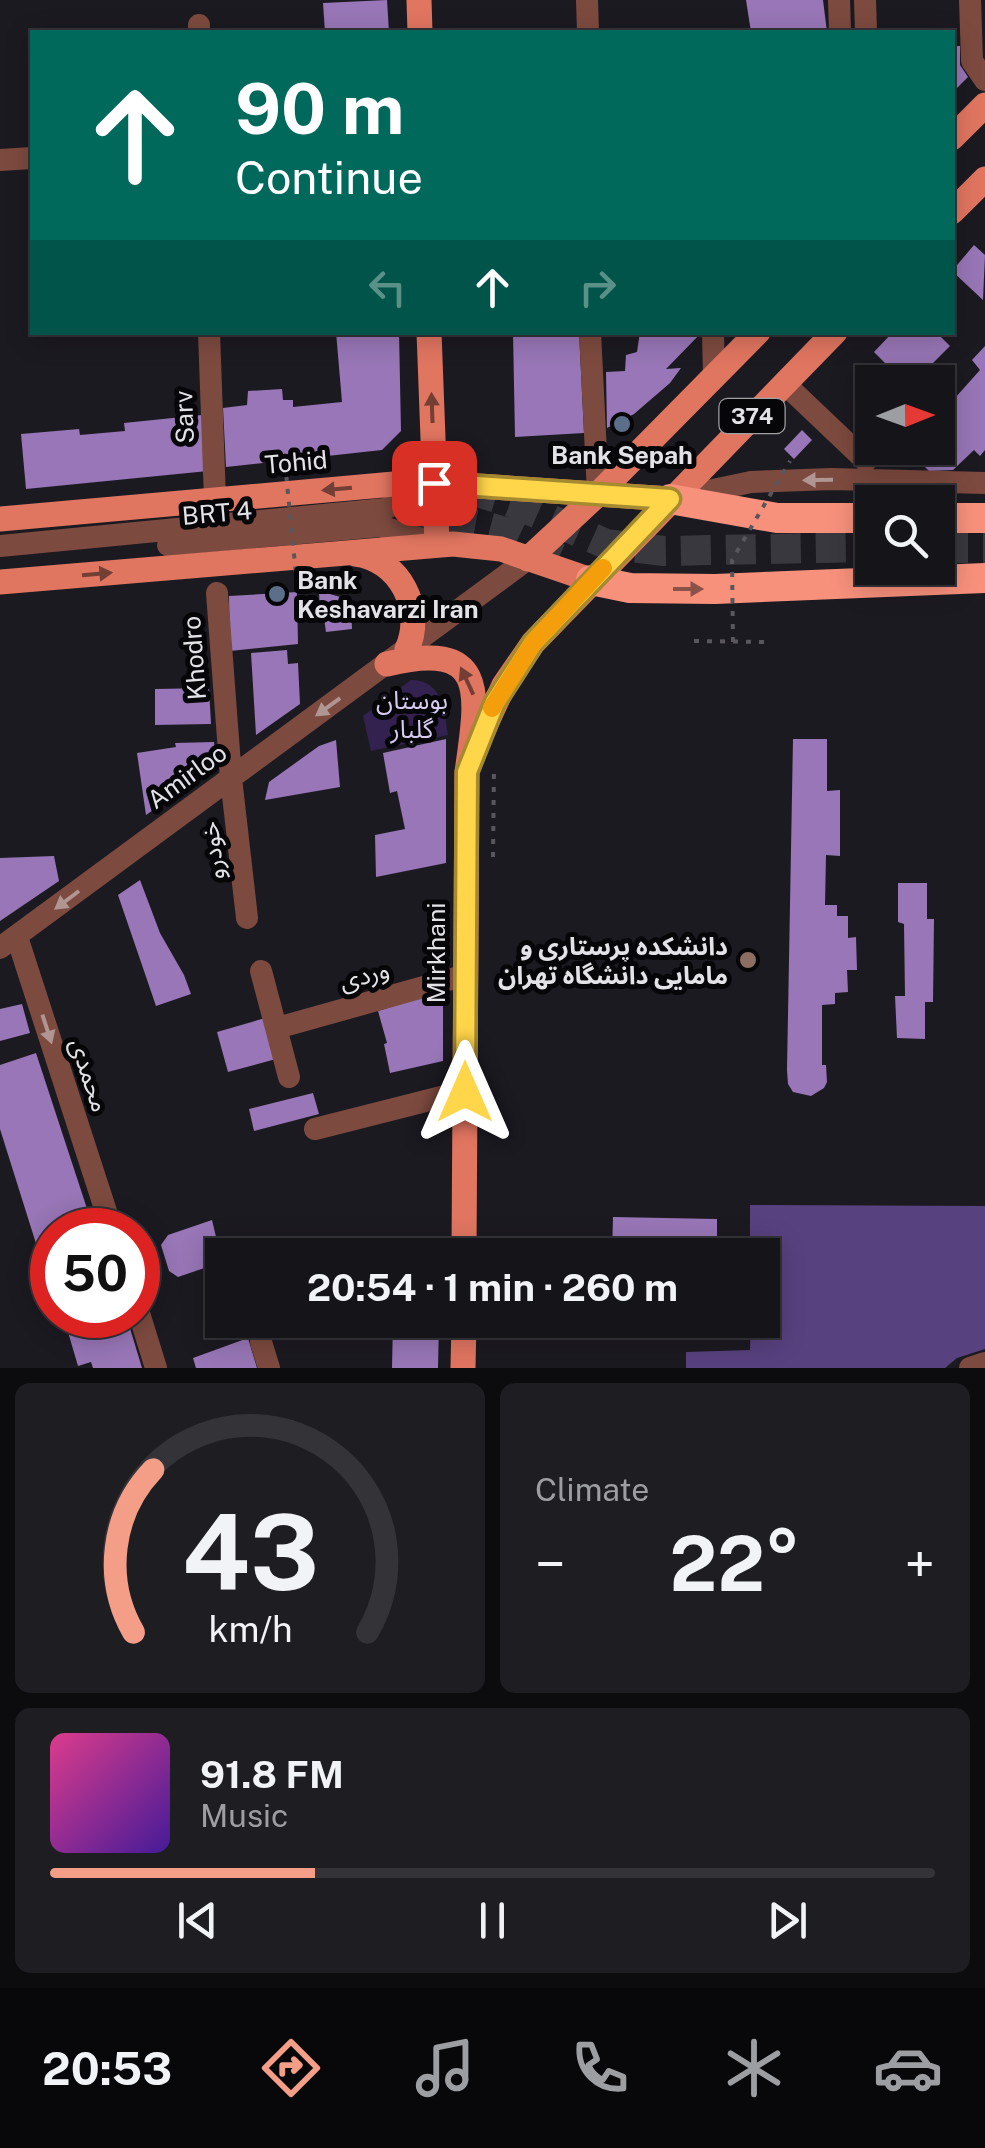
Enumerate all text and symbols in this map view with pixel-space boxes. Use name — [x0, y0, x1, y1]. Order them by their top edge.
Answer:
text: 90 m — [235, 67, 405, 150]
icon: ahead — [70, 70, 200, 200]
text: Continue — [235, 151, 423, 204]
icon: left — [360, 260, 415, 315]
icon: ahead — [465, 260, 520, 315]
icon: right — [570, 260, 625, 315]
north arrow — [855, 365, 955, 465]
map controls — [855, 365, 955, 585]
street label: Sarv — [168, 390, 200, 444]
one-way arrow — [423, 391, 439, 423]
road number: 374 — [720, 399, 784, 433]
marker: Bank Sepah — [611, 413, 633, 435]
place label: Bank Sepah — [551, 440, 693, 470]
pin — [392, 441, 477, 526]
street label: Tohid — [263, 444, 329, 480]
icon: arrive — [407, 456, 462, 511]
one-way arrow — [801, 472, 833, 488]
one-way arrow — [321, 481, 352, 497]
button: search — [855, 485, 955, 585]
street label: BRT 4 — [181, 495, 253, 531]
one-way arrow — [82, 565, 114, 581]
place label: Bank Keshavarzi Iran — [297, 565, 479, 624]
one-way arrow — [672, 581, 704, 597]
marker: Bank Keshavarzi Iran — [266, 583, 288, 605]
street label: Khodro — [176, 615, 212, 701]
one-way arrow — [459, 666, 475, 695]
park label: بوستان گلبار — [376, 685, 448, 744]
one-way arrow — [315, 696, 341, 716]
street label: Amirloo — [141, 737, 233, 815]
street label: خودرو — [194, 820, 230, 882]
one-way arrow — [54, 889, 80, 909]
street label: Mirkhani — [421, 902, 451, 1004]
place label: دانشکده پرستاری و مامایی دانشگاه تهران — [498, 931, 728, 990]
marker: دانشکده پرستاری و مامایی دانشگاه تهران — [737, 949, 759, 971]
street label: وردی — [336, 954, 392, 996]
one-way arrow — [40, 1015, 55, 1045]
street label: محمدی — [64, 1034, 116, 1116]
position arrow — [413, 1040, 517, 1144]
speed limit sign: 50 — [30, 1208, 160, 1338]
text: 20:54 · 1 min · 260 m — [307, 1265, 678, 1310]
text: Climate — [535, 1471, 649, 1508]
text: 43 — [181, 1491, 319, 1613]
text: 22° — [670, 1520, 800, 1608]
text: − — [535, 1532, 566, 1596]
text: + — [905, 1532, 935, 1596]
text: km/h — [208, 1608, 292, 1650]
text: 91.8 FM — [200, 1752, 344, 1797]
text: Music — [200, 1797, 288, 1834]
icon: previous — [170, 1893, 225, 1948]
icon: pause — [465, 1893, 520, 1948]
icon: next — [760, 1893, 815, 1948]
icon: directions — [256, 2033, 326, 2103]
icon: music — [410, 2033, 480, 2103]
icon: phone — [565, 2033, 635, 2103]
icon: climate — [719, 2033, 789, 2103]
icon: car — [873, 2033, 943, 2103]
text: 20:53 — [42, 2042, 172, 2095]

